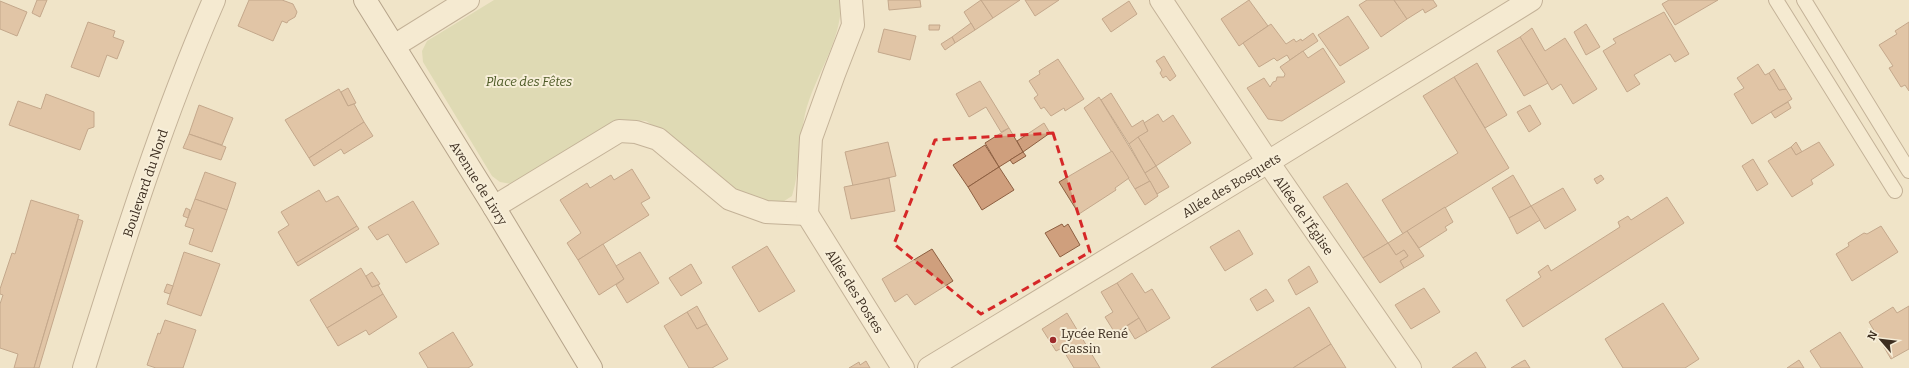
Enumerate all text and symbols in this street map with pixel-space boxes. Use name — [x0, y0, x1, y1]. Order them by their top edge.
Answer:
park label: Place des Fêtes — [486, 74, 572, 89]
street label: Boulevard du Nord — [120, 127, 171, 239]
street label: Avenue de Livry — [447, 139, 510, 228]
street label: Allée des Bosquets — [1179, 150, 1283, 221]
street label: Allée de l'Église — [1271, 173, 1336, 258]
street label: Allée des Postes — [823, 247, 886, 336]
north arrow — [1861, 320, 1901, 360]
place label: Lycée René Cassin — [1061, 326, 1128, 356]
text: N — [1865, 328, 1881, 342]
marker: Lycée René Cassin — [1048, 335, 1058, 345]

